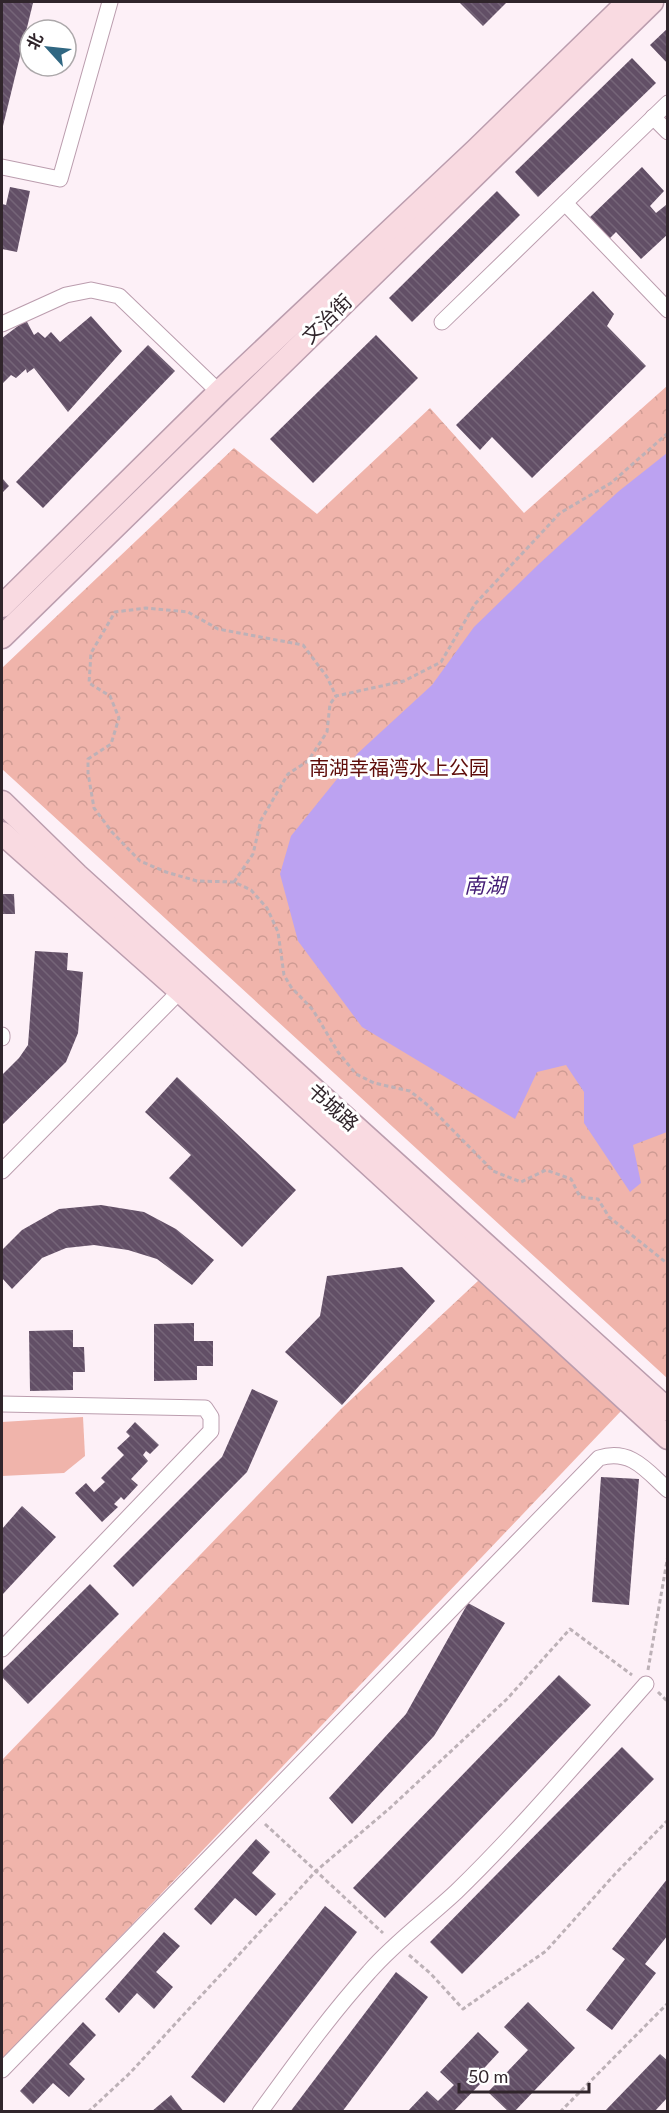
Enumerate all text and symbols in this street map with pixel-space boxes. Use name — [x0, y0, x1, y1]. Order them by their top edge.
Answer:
north arrow — [18, 18, 78, 78]
text: 北 — [22, 30, 46, 52]
street label: 文治街 — [296, 289, 356, 348]
park label: 南湖幸福湾水上公园 — [309, 755, 489, 779]
water label: 南湖 — [464, 872, 509, 897]
street label: 书城路 — [303, 1077, 364, 1135]
scale bar — [459, 2056, 590, 2094]
text: 50 m — [468, 2065, 508, 2087]

